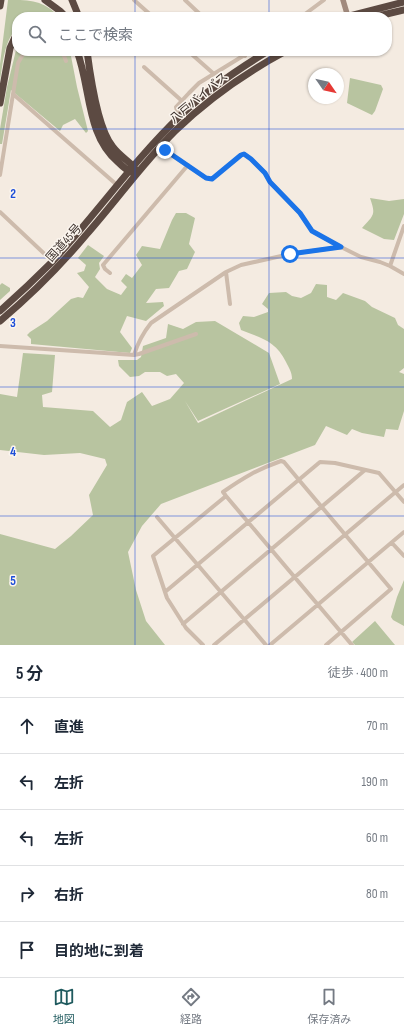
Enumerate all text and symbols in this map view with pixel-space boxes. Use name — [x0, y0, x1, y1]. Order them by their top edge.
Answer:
search box — [12, 12, 392, 56]
icon: search — [26, 23, 48, 45]
text: ここで検索 — [58, 26, 133, 45]
north arrow — [308, 68, 344, 104]
street label: 八戸バイパス — [167, 69, 231, 127]
route end — [156, 141, 174, 159]
text: 2 — [10, 186, 16, 202]
street label: 国道45号 — [43, 221, 85, 265]
route start — [281, 245, 299, 263]
text: 3 — [10, 315, 16, 331]
text: 4 — [10, 444, 16, 460]
text: 5 — [10, 573, 16, 589]
text: 5 分 — [16, 664, 43, 684]
text: 徒歩 · 400 m — [328, 665, 388, 681]
icon: ahead — [16, 715, 38, 737]
text: 直進 — [54, 718, 84, 737]
text: 70 m — [367, 718, 388, 734]
icon: left — [16, 771, 38, 793]
text: 左折 — [54, 774, 84, 793]
text: 190 m — [361, 774, 388, 790]
icon: left — [16, 827, 38, 849]
text: 左折 — [54, 830, 84, 849]
text: 60 m — [366, 830, 388, 846]
icon: right — [16, 883, 38, 905]
text: 右折 — [54, 886, 84, 905]
text: 80 m — [366, 886, 388, 902]
icon: arrive — [16, 939, 38, 961]
text: 目的地に到着 — [54, 942, 144, 961]
tab: 地図 — [53, 986, 75, 1026]
tab: 経路 — [180, 986, 202, 1026]
tab: 保存済み — [307, 986, 351, 1026]

